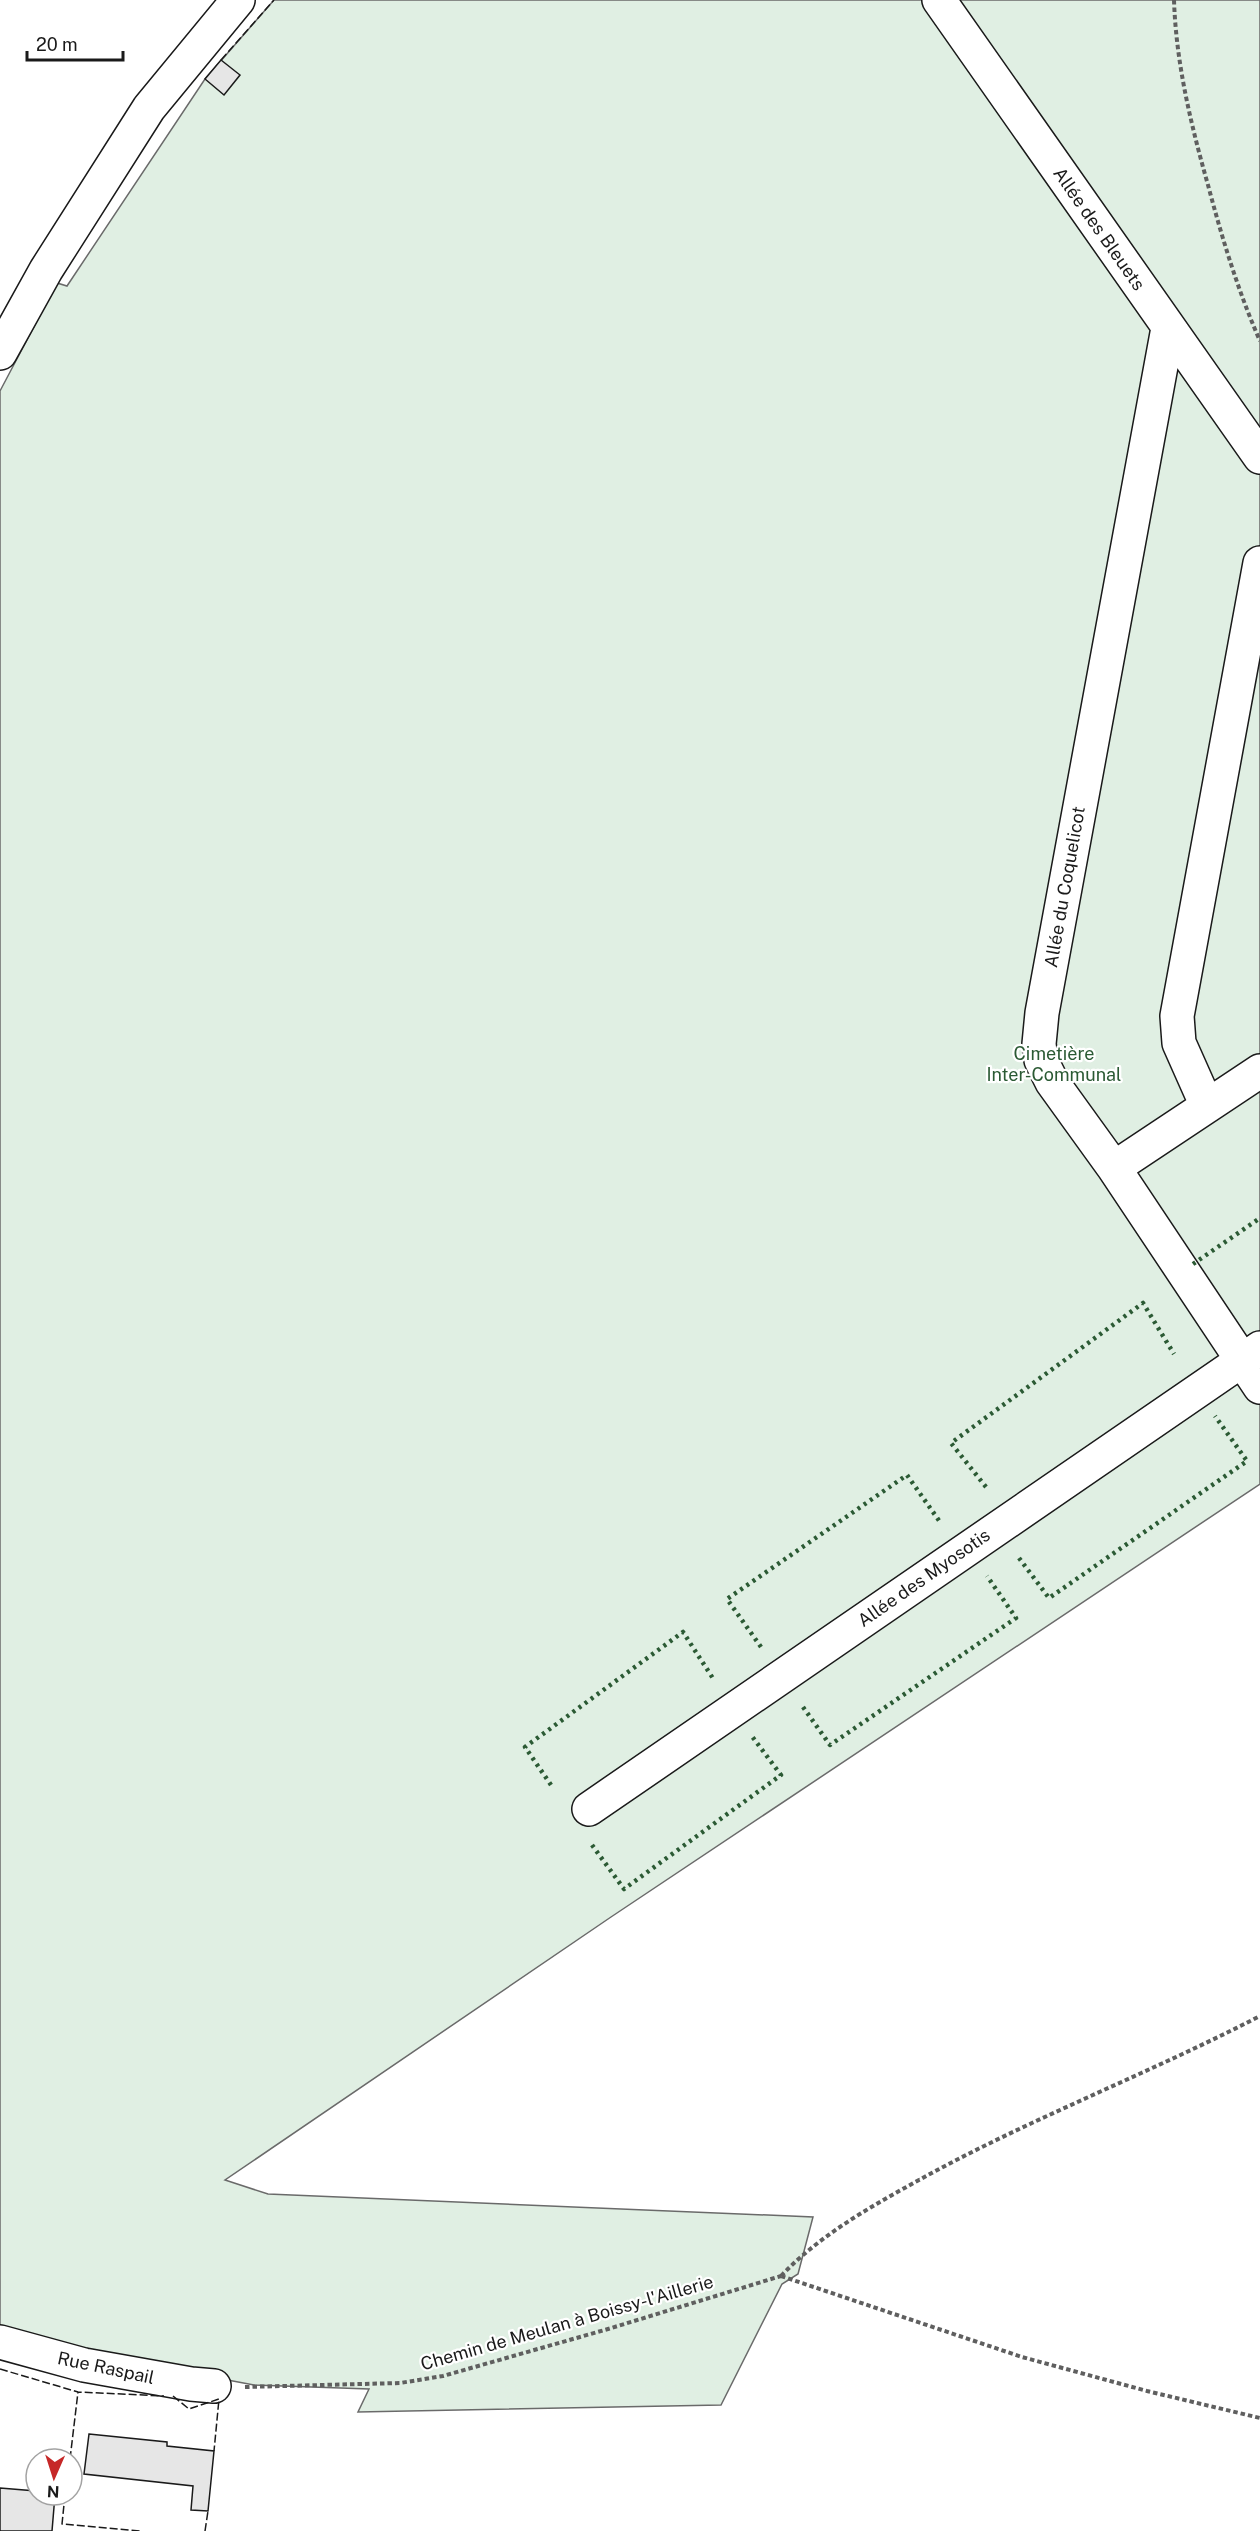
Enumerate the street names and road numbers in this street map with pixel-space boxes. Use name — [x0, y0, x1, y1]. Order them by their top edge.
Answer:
street label: Allée des Bleuets — [1049, 163, 1150, 294]
street label: Allée du Coquelicot — [1040, 805, 1089, 969]
street label: Allée des Myosotis — [854, 1524, 994, 1631]
street label: Chemin de Meulan à Boissy-l'Aillerie — [418, 2271, 716, 2374]
street label: Rue Raspail — [56, 2347, 156, 2388]

